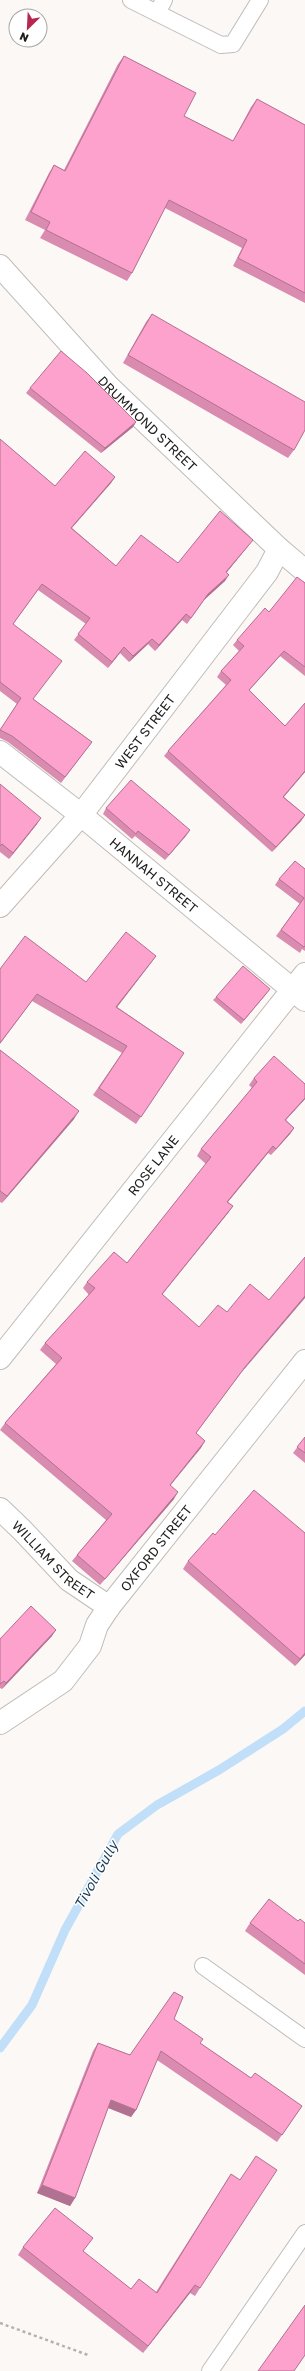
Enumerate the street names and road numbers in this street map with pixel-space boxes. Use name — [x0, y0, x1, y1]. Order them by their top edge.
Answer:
street label: DRUMMOND STREET — [95, 373, 200, 475]
street label: WEST STREET — [111, 691, 178, 772]
street label: HANNAH STREET — [106, 834, 201, 916]
street label: ROSE LANE — [124, 1132, 182, 1199]
street label: OXFORD STREET — [117, 1502, 195, 1594]
street label: WILLIAM STREET — [9, 1517, 97, 1603]

